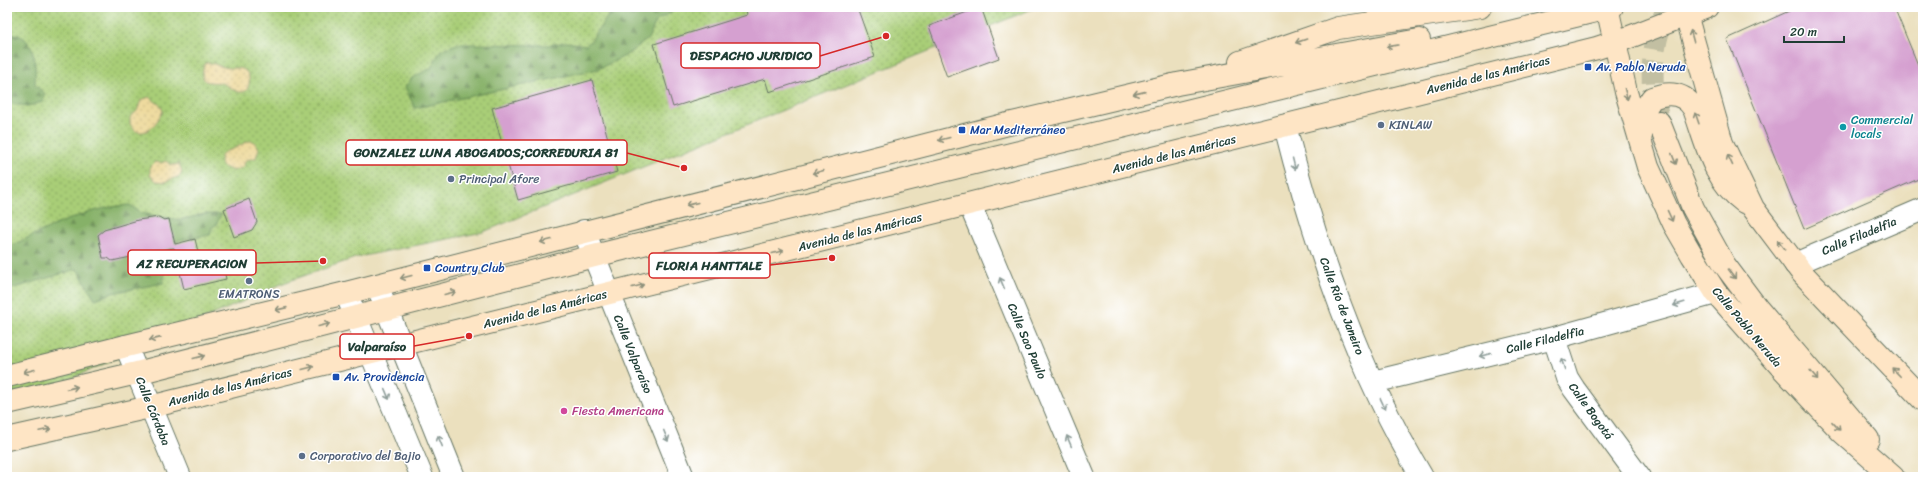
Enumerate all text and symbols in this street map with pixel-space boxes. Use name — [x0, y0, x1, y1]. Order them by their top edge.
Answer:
scale bar — [1784, 18, 1844, 44]
text: 20 m — [1790, 21, 1817, 43]
one-way arrow — [1688, 30, 1696, 43]
one-way arrow — [1296, 37, 1308, 45]
one-way arrow — [1386, 42, 1399, 50]
callout: DESPACHO JURIDICO — [681, 43, 820, 68]
text: DESPACHO JURIDICO — [690, 44, 813, 67]
street label: Avenida de las Américas — [1423, 49, 1553, 101]
place label: Av. Pablo Neruda — [1595, 56, 1686, 78]
marker: Av. Pablo Neruda — [1583, 62, 1593, 72]
one-way arrow — [1623, 87, 1631, 100]
one-way arrow — [1132, 90, 1145, 97]
place label: Commercial locals — [1851, 109, 1913, 145]
one-way arrow — [1693, 112, 1701, 124]
place label: KINLAW — [1389, 114, 1433, 136]
place label: Mar Mediterráneo — [970, 119, 1065, 141]
marker: KINLAW — [1376, 120, 1386, 130]
marker: Commercial locals — [1838, 122, 1848, 132]
marker: Mar Mediterráneo — [957, 125, 967, 135]
street label: Avenida de las Américas — [1109, 128, 1239, 180]
one-way arrow — [938, 136, 951, 144]
callout: GONZALEZ LUNA ABOGADOS;CORREDURIA 81 — [346, 140, 627, 165]
text: GONZALEZ LUNA ABOGADOS;CORREDURIA 81 — [353, 141, 619, 164]
one-way arrow — [1670, 152, 1678, 164]
one-way arrow — [1726, 155, 1733, 167]
one-way arrow — [1291, 157, 1299, 170]
place label: Principal Afore — [459, 168, 539, 190]
one-way arrow — [812, 168, 825, 176]
marker: Principal Afore — [446, 174, 456, 184]
one-way arrow — [686, 200, 699, 208]
street label: Avenida de las Américas — [795, 206, 925, 258]
one-way arrow — [1667, 210, 1674, 222]
street label: Calle Filadelfia — [1818, 210, 1900, 262]
one-way arrow — [540, 238, 553, 245]
one-way arrow — [1776, 239, 1785, 250]
one-way arrow — [771, 247, 784, 255]
callout: AZ RECUPERACION — [128, 250, 256, 275]
text: AZ RECUPERACION — [136, 252, 248, 275]
callout: FLORIA HANTTALE — [649, 253, 770, 278]
text: FLORIA HANTTALE — [655, 254, 764, 277]
street label: Calle Río de Janeiro — [1313, 254, 1371, 358]
place label: Country Club — [435, 257, 505, 279]
marker: Country Club — [422, 263, 432, 273]
one-way arrow — [1728, 269, 1736, 280]
one-way arrow — [400, 274, 413, 281]
marker: EMATRONS — [244, 276, 254, 286]
one-way arrow — [998, 277, 1006, 289]
one-way arrow — [631, 282, 644, 289]
street label: Calle Pablo Neruda — [1706, 282, 1788, 372]
place label: EMATRONS — [218, 283, 280, 305]
street label: Avenida de las Américas — [480, 283, 610, 335]
one-way arrow — [444, 288, 457, 296]
street label: Calle Sao Paulo — [1001, 299, 1053, 383]
one-way arrow — [1672, 301, 1685, 308]
one-way arrow — [275, 305, 288, 313]
street label: Calle Valparaíso — [607, 311, 659, 397]
one-way arrow — [318, 320, 331, 328]
street label: Calle Filadelfia — [1504, 320, 1586, 360]
callout: Valparaíso — [340, 334, 414, 359]
one-way arrow — [149, 335, 162, 343]
text: Valparaíso — [348, 335, 407, 358]
one-way arrow — [1479, 351, 1492, 359]
one-way arrow — [192, 353, 205, 361]
one-way arrow — [1558, 359, 1566, 371]
street label: Avenida de las Américas — [165, 361, 295, 413]
one-way arrow — [301, 364, 314, 371]
place label: Av. Providencia — [343, 366, 425, 388]
one-way arrow — [22, 367, 35, 375]
one-way arrow — [1891, 367, 1901, 377]
one-way arrow — [1810, 370, 1819, 380]
marker: Av. Providencia — [331, 372, 341, 382]
street label: Calle Córdoba — [129, 373, 177, 449]
street label: Calle Bogotá — [1562, 378, 1620, 444]
one-way arrow — [65, 384, 78, 392]
one-way arrow — [384, 388, 392, 400]
one-way arrow — [1380, 397, 1387, 409]
place label: Fiesta Americana — [572, 400, 664, 422]
marker: Fiesta Americana — [559, 406, 569, 416]
one-way arrow — [1832, 421, 1841, 431]
one-way arrow — [38, 426, 51, 434]
one-way arrow — [663, 430, 670, 442]
one-way arrow — [435, 435, 443, 447]
one-way arrow — [1065, 436, 1072, 448]
place label: Corporativo del Bajio — [310, 445, 421, 467]
marker: Corporativo del Bajio — [297, 451, 307, 461]

